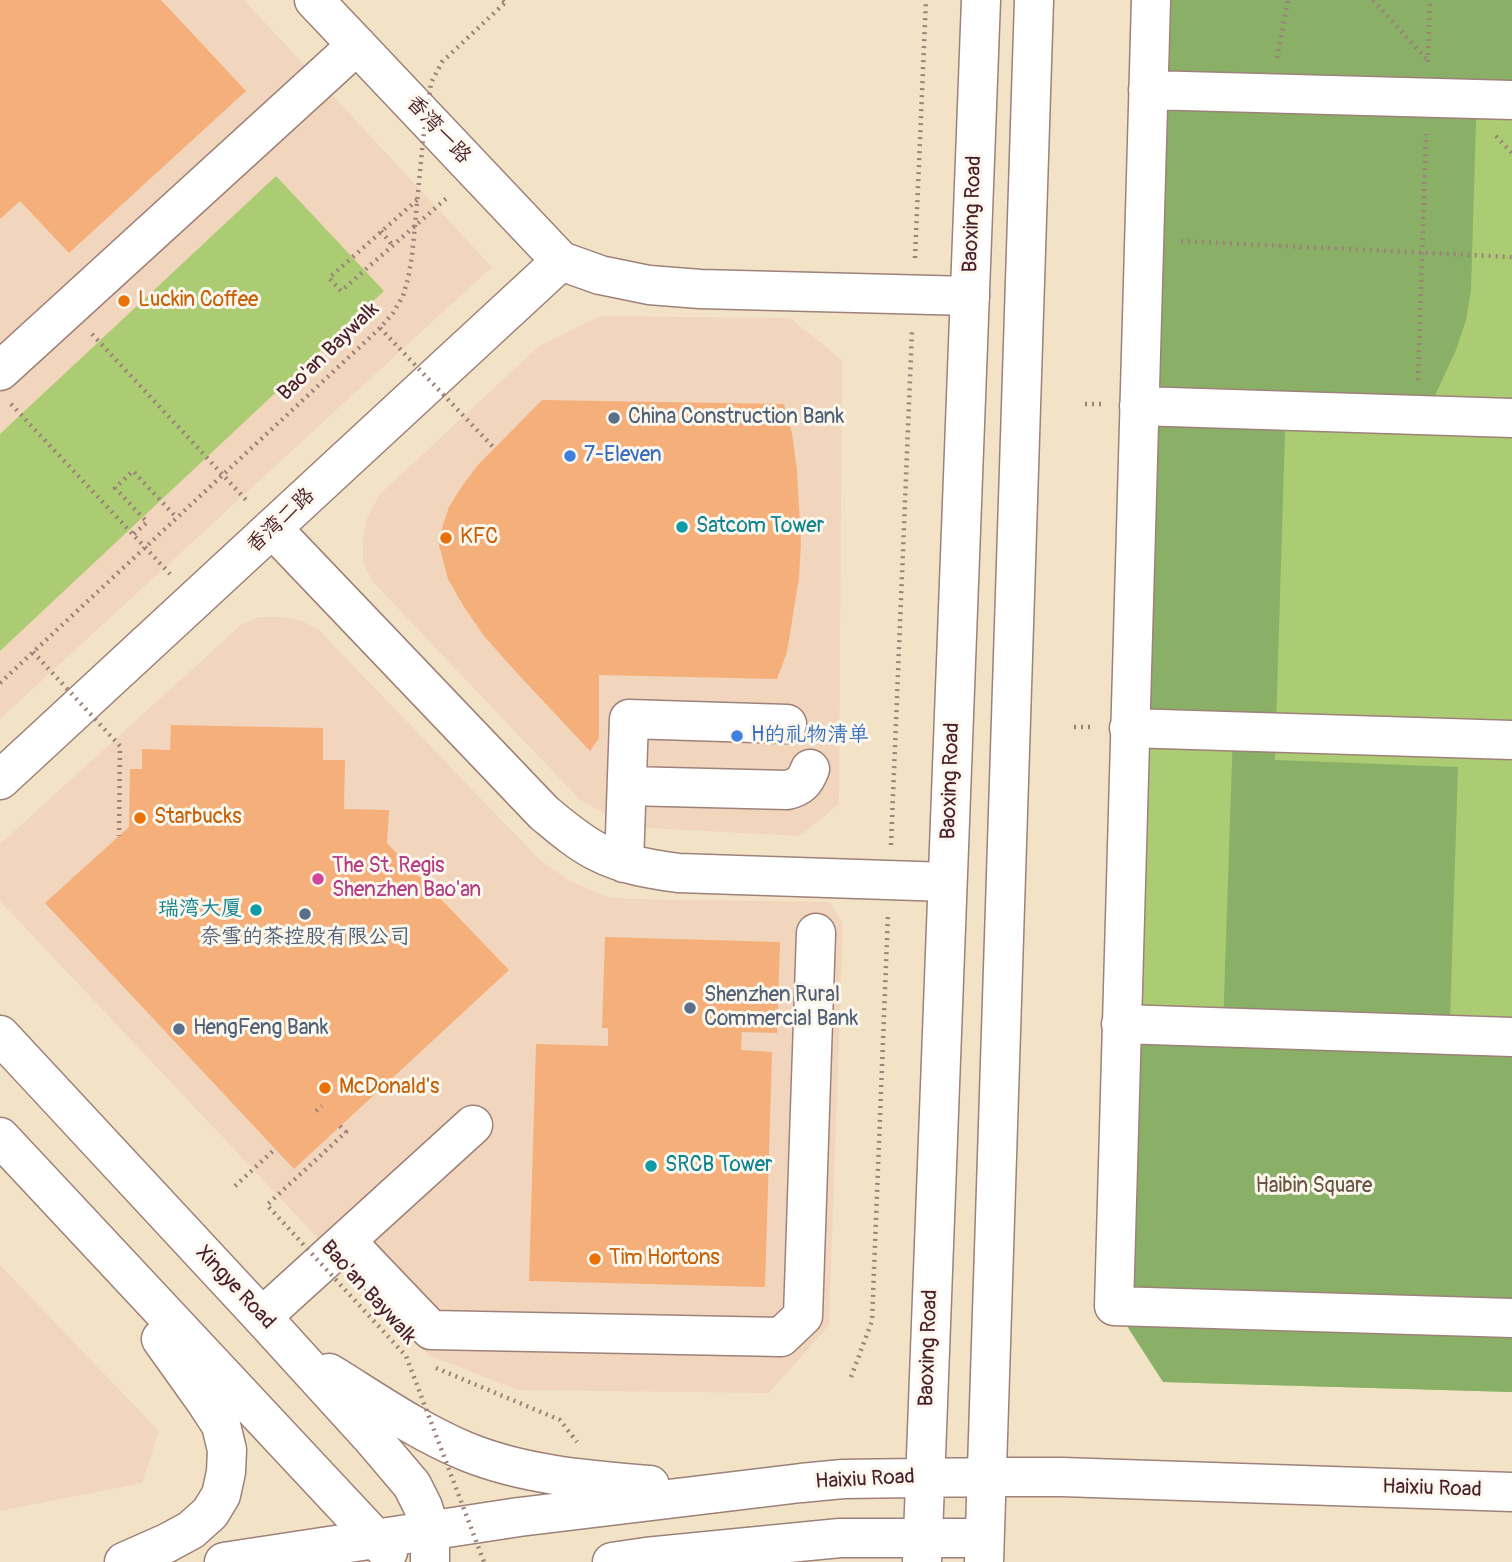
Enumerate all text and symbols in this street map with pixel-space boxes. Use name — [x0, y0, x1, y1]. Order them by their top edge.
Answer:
street label: 香湾一路 — [400, 91, 476, 169]
street label: Baoxing Road — [958, 155, 988, 273]
place label: Luckin Coffee — [138, 288, 258, 314]
marker: Luckin Coffee — [116, 293, 132, 309]
street label: Bao'an Baywalk — [273, 297, 385, 407]
place label: China Construction Bank — [628, 405, 844, 431]
marker: China Construction Bank — [606, 410, 622, 426]
place label: 7-Eleven — [584, 443, 662, 469]
marker: 7-Eleven — [562, 448, 578, 464]
street label: 香湾二路 — [242, 483, 320, 559]
place label: Satcom Tower — [696, 514, 824, 540]
marker: Satcom Tower — [674, 519, 690, 535]
place label: KFC — [460, 525, 498, 551]
marker: KFC — [438, 530, 454, 546]
street label: Baoxing Road — [936, 722, 966, 840]
place label: H的礼物清单 — [751, 723, 869, 749]
marker: H的礼物清单 — [729, 728, 745, 744]
place label: Starbucks — [154, 805, 242, 831]
marker: Starbucks — [132, 810, 148, 826]
place label: The St. Regis Shenzhen Bao'an — [332, 854, 481, 904]
marker: The St. Regis Shenzhen Bao'an — [310, 871, 326, 887]
place label: 瑞湾大厦 — [158, 897, 242, 923]
marker: 瑞湾大厦 — [248, 902, 264, 918]
marker: 奈雪的茶控股有限公司 — [297, 906, 313, 922]
place label: 奈雪的茶控股有限公司 — [200, 925, 410, 951]
place label: Shenzhen Rural Commercial Bank — [704, 983, 858, 1033]
marker: Shenzhen Rural Commercial Bank — [682, 1000, 698, 1016]
place label: HengFeng Bank — [193, 1016, 328, 1042]
marker: HengFeng Bank — [171, 1021, 187, 1037]
place label: McDonald's — [339, 1075, 440, 1101]
marker: McDonald's — [317, 1080, 333, 1096]
place label: SRCB Tower — [665, 1153, 773, 1179]
marker: SRCB Tower — [643, 1158, 659, 1174]
park label: Haibin Square — [1256, 1174, 1372, 1200]
street label: Bao'an Baywalk — [315, 1236, 421, 1350]
street label: Xingye Road — [190, 1241, 280, 1335]
place label: Tim Hortons — [609, 1246, 720, 1272]
marker: Tim Hortons — [587, 1251, 603, 1267]
street label: Baoxing Road — [914, 1289, 944, 1407]
street label: Haixiu Road — [815, 1465, 915, 1495]
street label: Haixiu Road — [1382, 1475, 1482, 1503]

